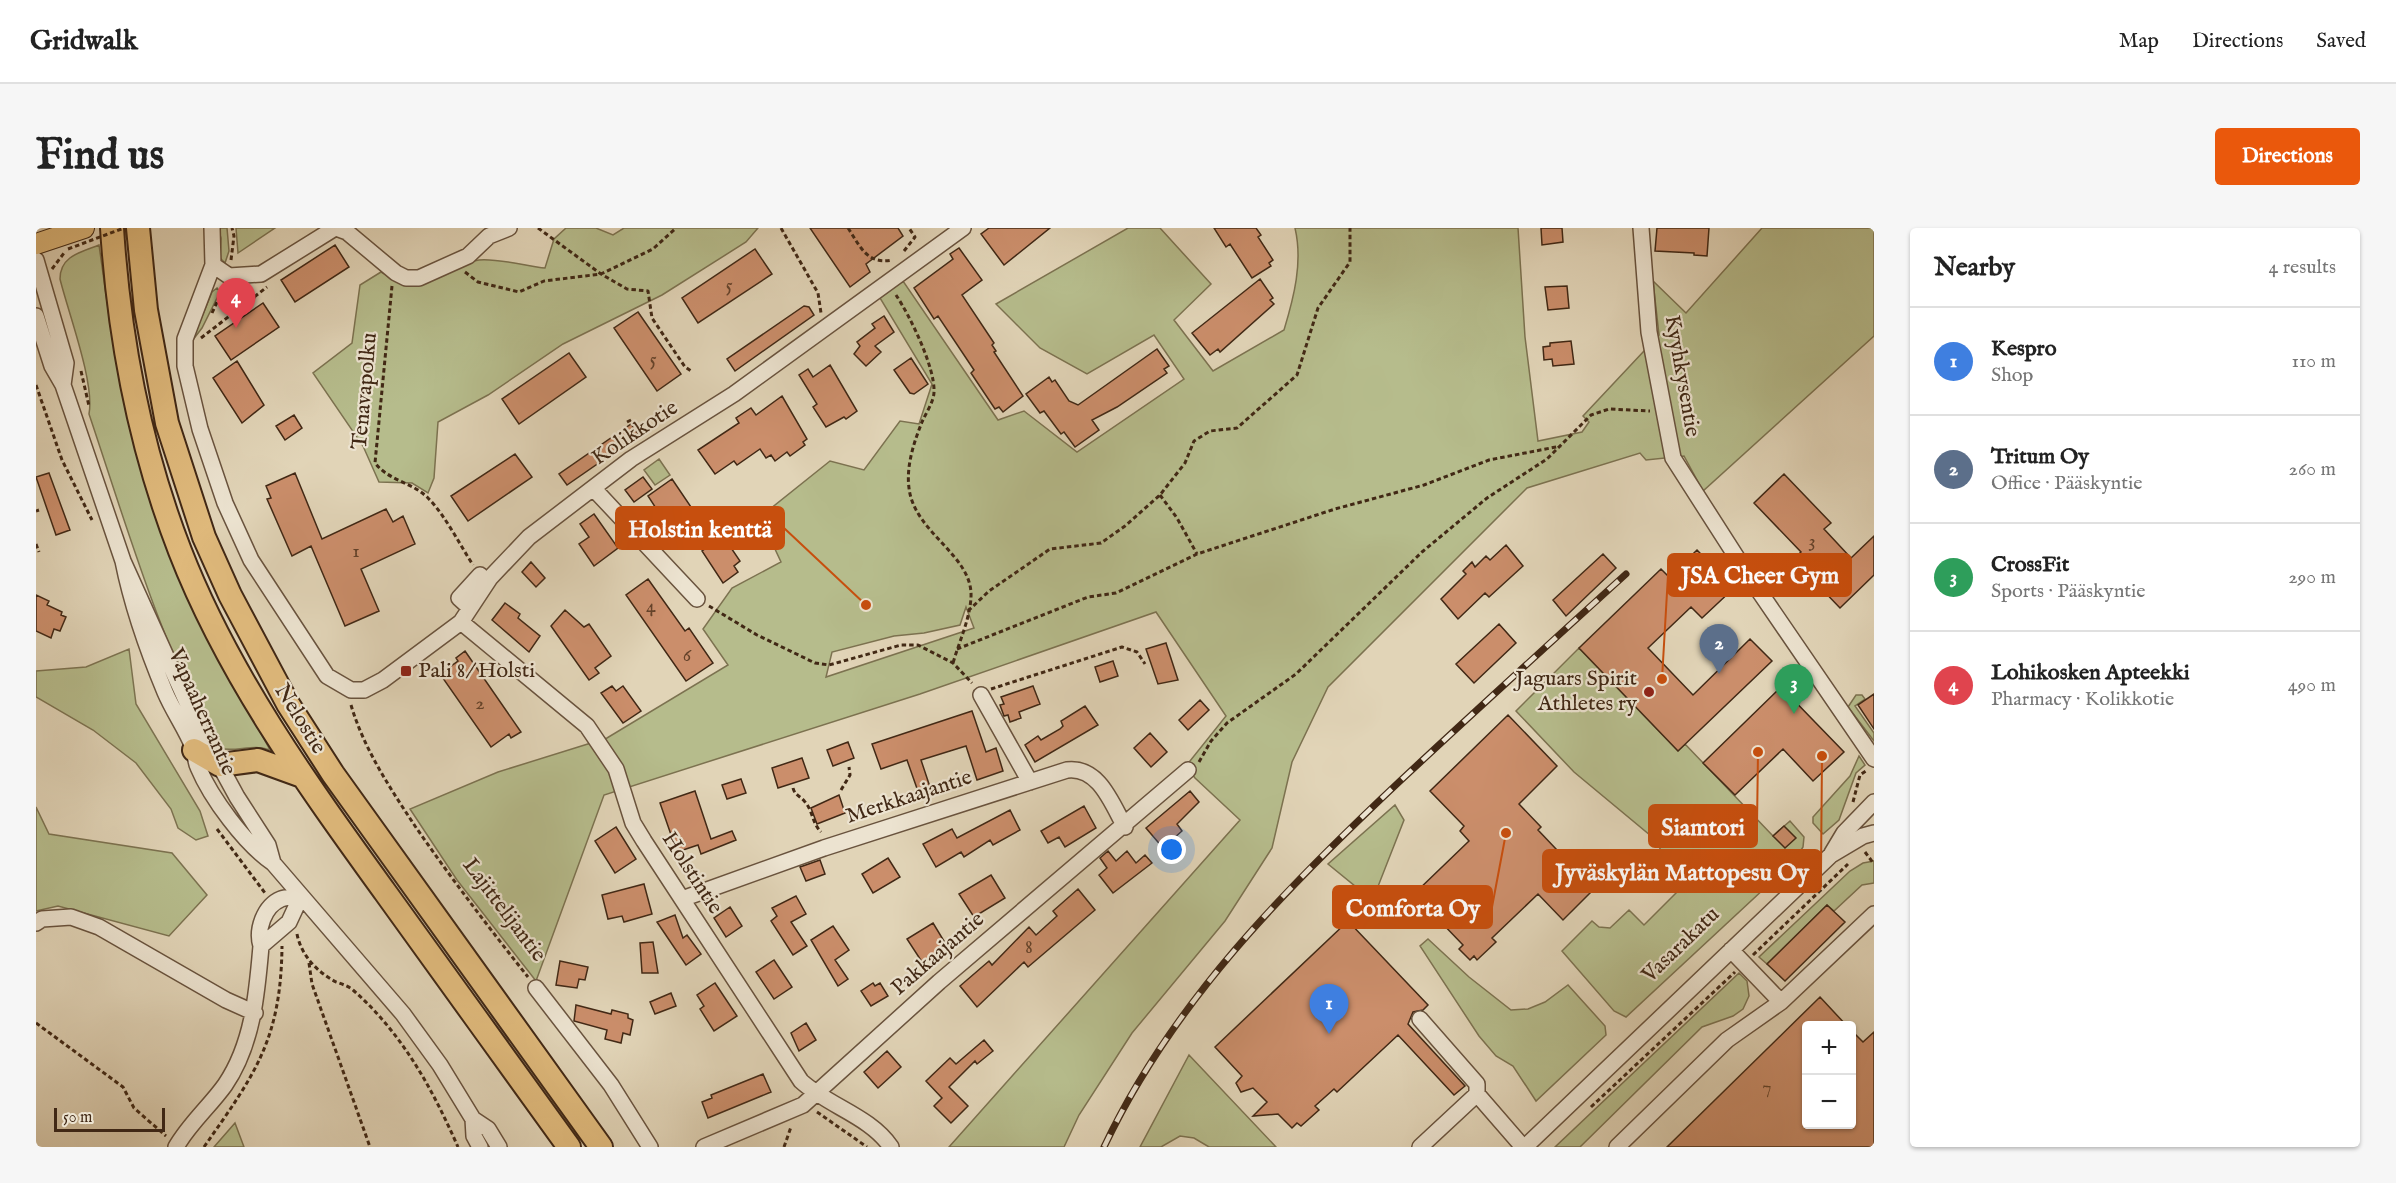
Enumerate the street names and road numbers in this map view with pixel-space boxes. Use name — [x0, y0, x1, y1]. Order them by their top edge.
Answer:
street label: Kyyhkysentie — [1658, 313, 1706, 439]
street label: Tenavapolku — [346, 331, 384, 451]
street label: Kolikkotie — [586, 394, 684, 472]
street label: Vapaaherrantie — [161, 643, 242, 780]
street label: Nelostie — [268, 679, 332, 759]
street label: Merkkaajantie — [842, 763, 976, 831]
street label: Holstintie — [655, 827, 729, 919]
street label: Lajittelijantie — [456, 852, 552, 968]
street label: Vasarakatu — [1635, 901, 1726, 990]
street label: Pakkaajantie — [886, 906, 990, 1002]

